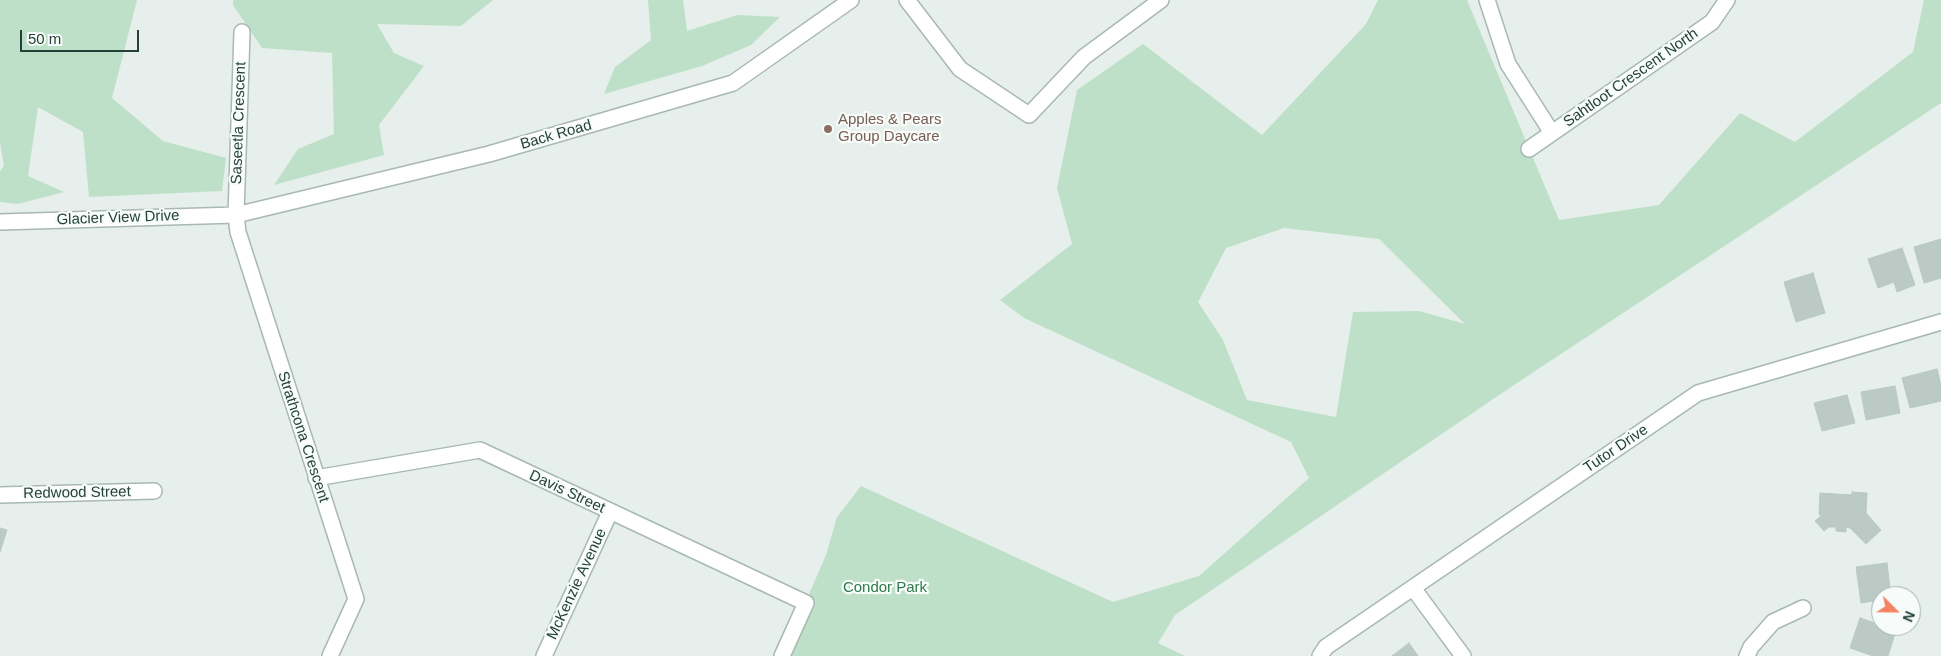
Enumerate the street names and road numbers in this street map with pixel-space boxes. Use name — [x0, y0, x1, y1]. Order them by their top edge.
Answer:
street label: Sahtloot Crescent North — [1560, 25, 1702, 131]
street label: Saseetla Crescent — [228, 61, 250, 185]
street label: Back Road — [518, 116, 594, 154]
street label: Glacier View Drive — [56, 207, 180, 229]
street label: Strathcona Crescent — [273, 369, 333, 505]
street label: Tutor Drive — [1580, 421, 1652, 477]
street label: Davis Street — [526, 467, 608, 517]
street label: Redwood Street — [23, 483, 131, 503]
street label: McKenzie Avenue — [543, 526, 611, 642]

